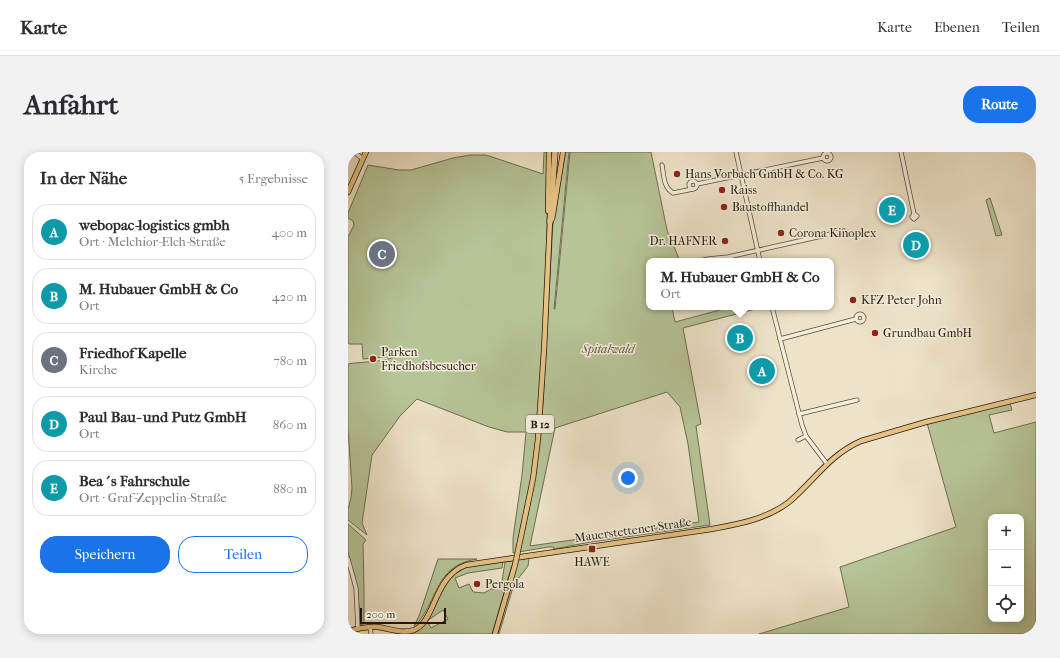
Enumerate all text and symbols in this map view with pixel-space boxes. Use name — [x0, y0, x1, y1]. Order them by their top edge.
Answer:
text: Karte — [20, 17, 67, 39]
text: Karte — [877, 19, 912, 36]
text: Ebenen — [934, 19, 980, 36]
text: Teilen — [1002, 19, 1040, 36]
button: Route — [963, 86, 1036, 123]
text: Anfahrt — [24, 88, 118, 121]
place label: Hans Vorbach GmbH & Co. KG — [685, 167, 844, 181]
text: In der Nähe — [40, 168, 127, 188]
marker: Hans Vorbach GmbH & Co. KG — [672, 169, 682, 179]
text: 5 Ergebnisse — [239, 171, 308, 186]
place label: Raiss — [730, 183, 757, 197]
marker: Raiss — [717, 185, 727, 195]
pin: E — [879, 195, 905, 225]
place label: Baustoffhandel — [732, 200, 810, 214]
marker: Baustoffhandel — [719, 202, 729, 212]
text: webopac-logistics gmbh — [79, 216, 230, 234]
text: A — [50, 225, 58, 240]
text: 400 m — [271, 225, 307, 240]
place label: Corona Kinoplex — [789, 226, 877, 240]
marker: Corona Kinoplex — [776, 228, 786, 238]
pin: D — [903, 230, 929, 260]
text: Ort · Melchior-Elch-Straße — [79, 234, 226, 249]
place label: Dr. HAFNER — [649, 234, 718, 248]
marker: Dr. HAFNER — [720, 236, 730, 246]
pin: C — [369, 239, 395, 269]
popup — [646, 258, 834, 310]
text: M. Hubauer GmbH & Co — [660, 268, 820, 286]
text: M. Hubauer GmbH & Co — [79, 280, 238, 298]
text: Ort — [660, 286, 681, 301]
text: B — [50, 289, 58, 304]
text: 420 m — [272, 289, 307, 304]
place label: KFZ Peter John — [861, 293, 942, 307]
marker: KFZ Peter John — [848, 295, 858, 305]
text: Ort — [79, 298, 100, 313]
pin: B — [727, 323, 753, 353]
place label: Grundbau GmbH — [883, 326, 973, 340]
marker: Grundbau GmbH — [870, 328, 880, 338]
park label: Spitalwald — [581, 342, 636, 356]
text: Friedhof Kapelle — [79, 344, 186, 362]
place label: Parken Friedhofsbesucher — [381, 345, 477, 373]
text: C — [50, 353, 58, 368]
text: 780 m — [273, 353, 307, 368]
marker: Parken Friedhofsbesucher — [368, 354, 378, 364]
pin: A — [749, 356, 775, 386]
text: Kirche — [79, 362, 117, 377]
text: Paul Bau- und Putz GmbH — [79, 408, 247, 426]
road number: B 12 — [526, 415, 554, 433]
text: D — [49, 417, 59, 432]
text: 860 m — [273, 417, 307, 432]
text: Ort — [79, 426, 100, 441]
your location — [618, 468, 638, 488]
text: Bea´s Fahrschule — [79, 472, 190, 490]
text: E — [50, 481, 58, 496]
text: 880 m — [273, 481, 307, 496]
text: Ort · Graf-Zeppelin-Straße — [79, 490, 227, 505]
map controls — [988, 514, 1024, 622]
button: + — [988, 514, 1024, 550]
street label: Mauerstettener Straße — [574, 515, 692, 545]
button: Speichern — [40, 536, 170, 573]
button: Teilen — [178, 536, 308, 573]
marker: HAWE — [587, 544, 597, 554]
button: − — [988, 550, 1024, 586]
place label: HAWE — [574, 555, 610, 569]
place label: Pergola — [485, 577, 525, 591]
marker: Pergola — [472, 579, 482, 589]
button: locate — [988, 586, 1024, 622]
scale bar — [360, 606, 446, 625]
text: 200 m — [366, 608, 395, 621]

